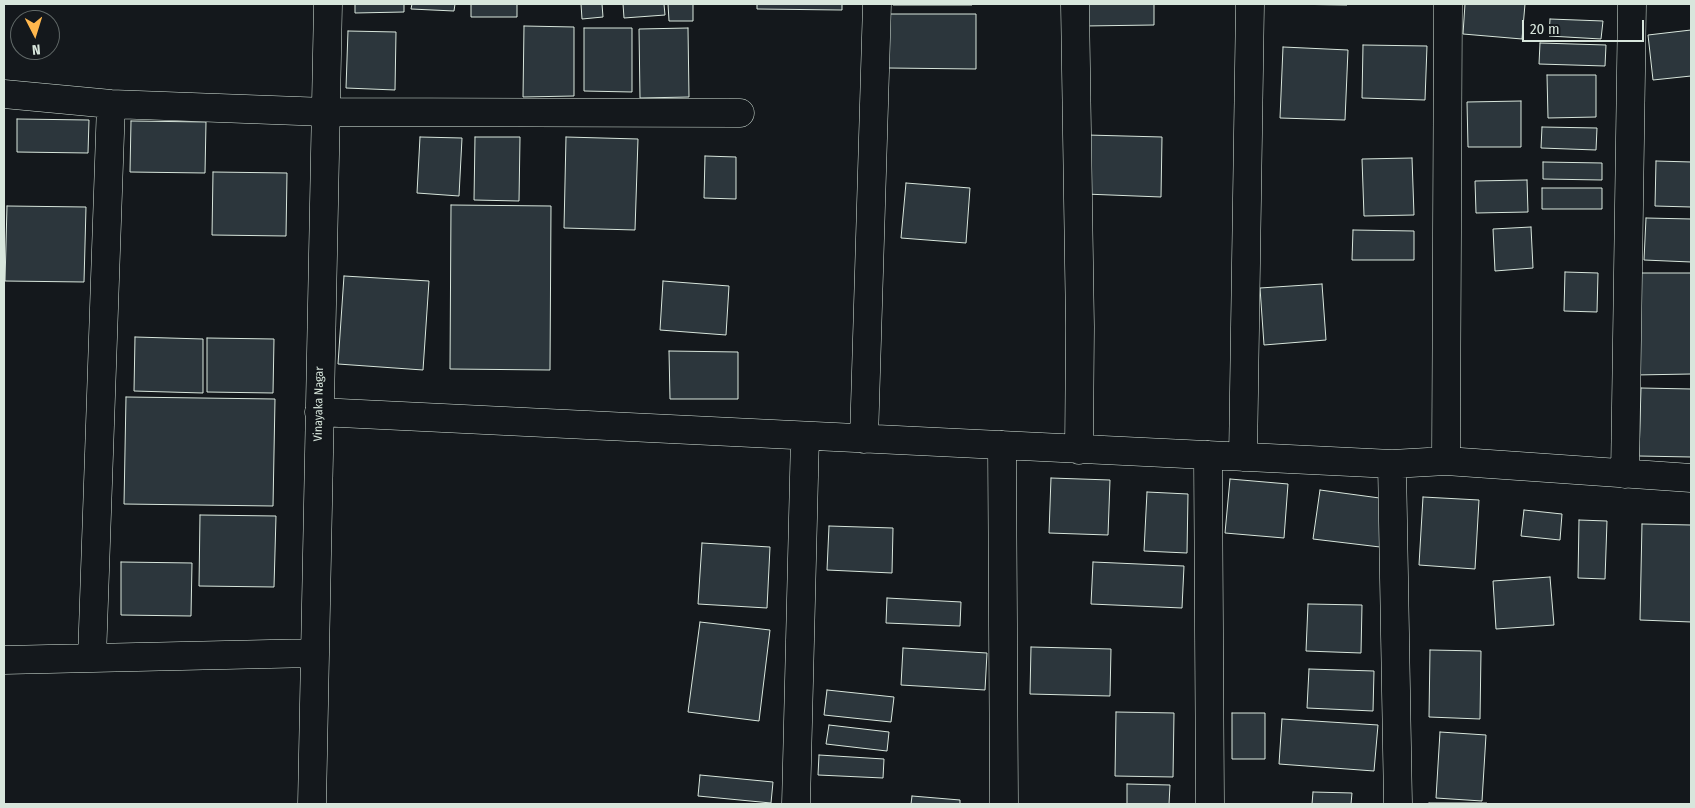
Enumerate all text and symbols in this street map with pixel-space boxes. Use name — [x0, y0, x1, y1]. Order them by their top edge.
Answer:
north arrow — [10, 10, 60, 60]
scale bar — [1525, 10, 1648, 42]
text: 20 m — [1530, 20, 1560, 38]
text: N — [31, 41, 41, 58]
street label: Vinayaka Nagar — [311, 366, 327, 442]

